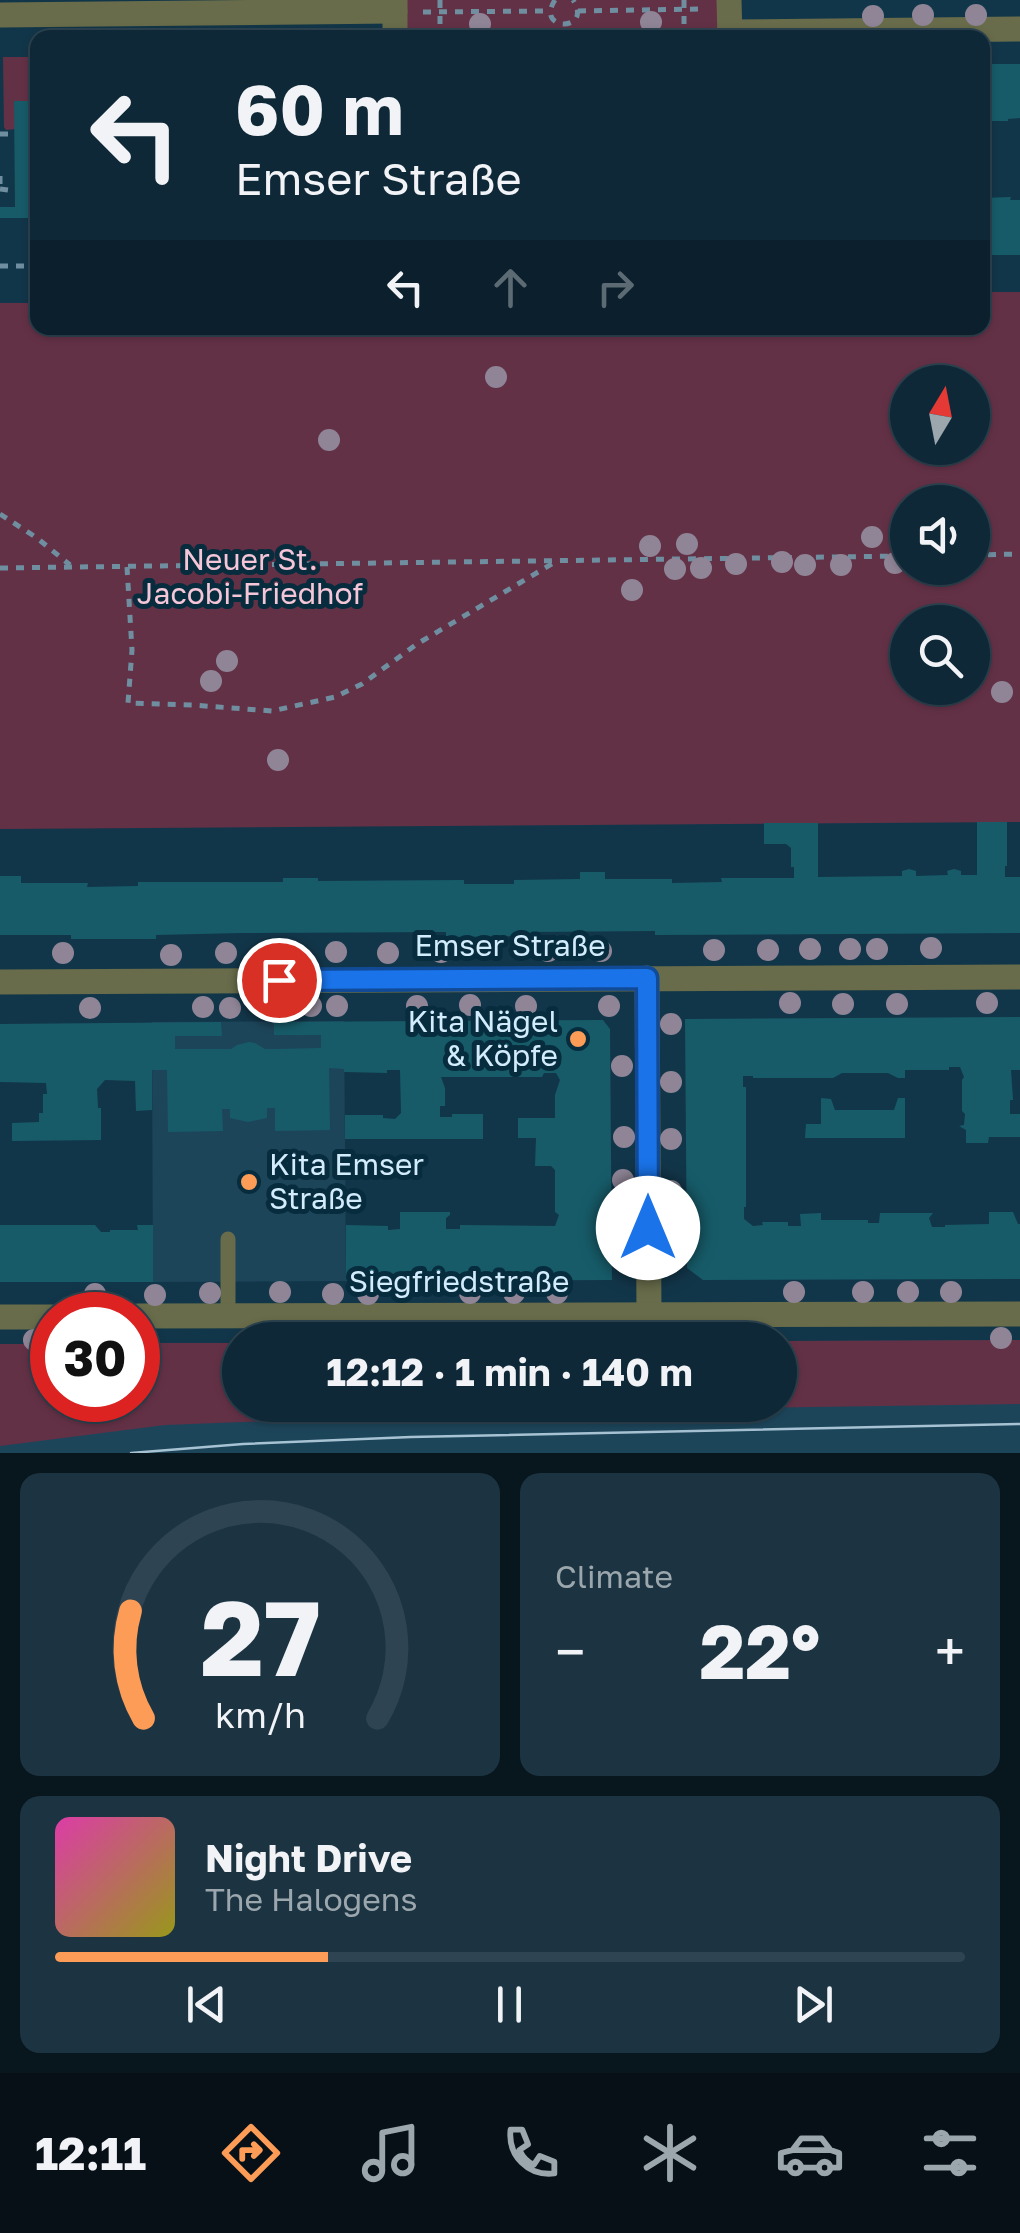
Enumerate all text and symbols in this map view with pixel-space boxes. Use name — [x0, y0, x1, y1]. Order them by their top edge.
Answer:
text: 60 m — [235, 66, 404, 150]
icon: left — [70, 70, 200, 200]
text: Emser Straße — [235, 151, 522, 205]
icon: left — [378, 260, 433, 315]
icon: ahead — [483, 260, 538, 315]
icon: right — [588, 260, 643, 315]
north arrow — [890, 365, 990, 465]
map controls — [890, 365, 990, 705]
button: sound — [890, 485, 990, 585]
park label: Neuer St. Jacobi-Friedhof — [137, 541, 363, 611]
button: search — [890, 605, 990, 705]
street label: Emser Straße — [414, 927, 606, 963]
pin — [237, 938, 322, 1023]
icon: arrive — [252, 953, 307, 1008]
place label: Kita Nägel & Köpfe — [408, 1003, 558, 1073]
marker: Kita Nägel & Köpfe — [567, 1028, 589, 1050]
place label: Kita Emser Straße — [269, 1146, 424, 1216]
marker: Kita Emser Straße — [238, 1171, 260, 1193]
position arrow — [596, 1176, 700, 1280]
street label: Siegfriedstraße — [349, 1263, 569, 1299]
speed limit sign: 30 — [30, 1292, 160, 1422]
text: 12:12 · 1 min · 140 m — [326, 1349, 693, 1394]
text: Climate — [555, 1557, 673, 1595]
text: 27 — [200, 1574, 320, 1699]
text: 22° — [700, 1605, 820, 1696]
text: − — [555, 1618, 585, 1684]
text: + — [935, 1618, 965, 1684]
text: km/h — [215, 1693, 305, 1736]
text: Night Drive — [205, 1835, 412, 1880]
text: The Halogens — [205, 1880, 417, 1918]
icon: previous — [179, 1977, 234, 2032]
icon: pause — [482, 1977, 537, 2032]
icon: next — [786, 1977, 841, 2032]
icon: directions — [216, 2118, 286, 2188]
icon: music — [356, 2118, 426, 2188]
icon: phone — [496, 2118, 566, 2188]
icon: climate — [635, 2118, 705, 2188]
icon: car — [775, 2118, 845, 2188]
icon: filters — [915, 2118, 985, 2188]
text: 12:11 — [35, 2126, 146, 2180]

